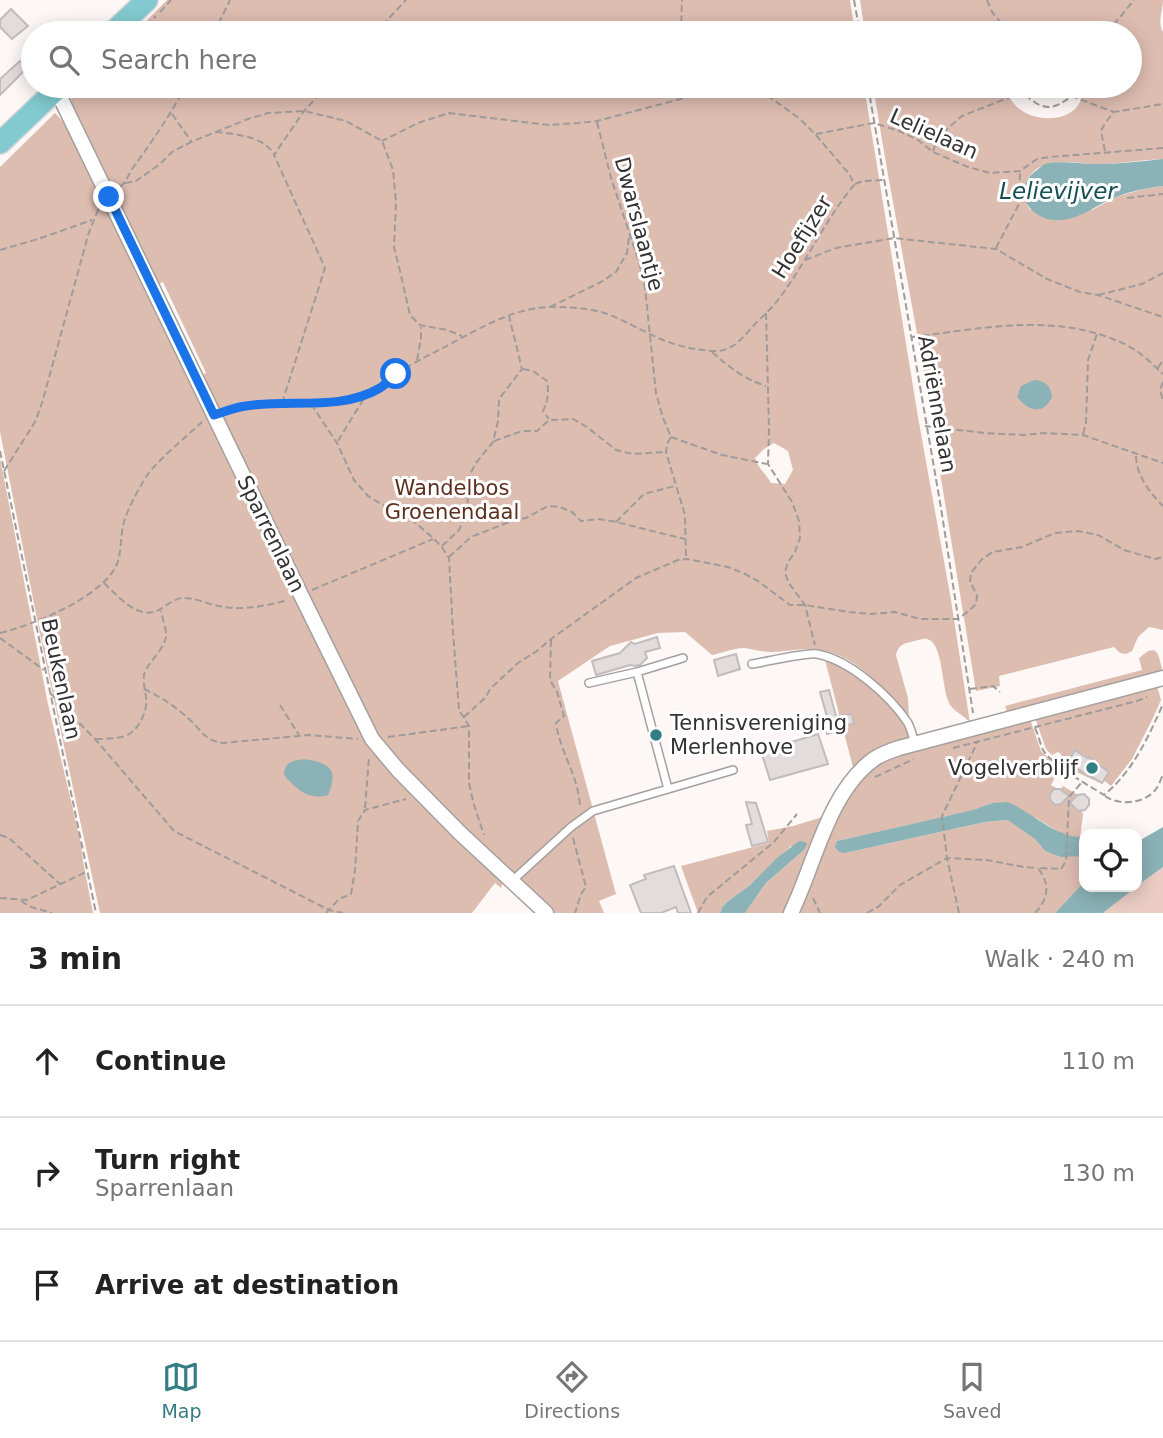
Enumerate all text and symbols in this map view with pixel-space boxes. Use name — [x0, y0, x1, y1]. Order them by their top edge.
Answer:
search box — [21, 21, 1142, 98]
icon: search — [45, 41, 83, 79]
text: Search here — [101, 45, 257, 75]
street label: Lelielaan — [886, 104, 982, 164]
street label: Dwarslaantje — [610, 154, 668, 294]
water label: Lelievijver — [999, 178, 1118, 204]
route end — [93, 181, 124, 212]
street label: Hoefijzer — [767, 191, 837, 283]
street label: Adriënnelaan — [913, 333, 961, 475]
route start — [380, 358, 411, 389]
street label: Sparrenlaan — [232, 472, 310, 596]
park label: Wandelbos Groenendaal — [385, 476, 519, 524]
street label: Beukenlaan — [36, 616, 86, 742]
place label: Tennisvereniging Merlenhove — [669, 711, 847, 759]
marker: Tennisvereniging Merlenhove — [648, 727, 664, 743]
place label: Vogelverblijf — [948, 756, 1079, 780]
marker: Vogelverblijf — [1084, 760, 1100, 776]
map controls — [1079, 829, 1142, 892]
button: locate — [1079, 829, 1142, 892]
text: 3 min — [28, 941, 122, 976]
text: Walk · 240 m — [984, 946, 1135, 972]
icon: ahead — [28, 1042, 66, 1080]
text: Continue — [95, 1046, 226, 1076]
text: 110 m — [1061, 1048, 1135, 1074]
text: Turn right — [95, 1145, 240, 1175]
icon: right — [28, 1154, 66, 1192]
text: 130 m — [1061, 1160, 1135, 1186]
text: Sparrenlaan — [95, 1175, 234, 1201]
icon: arrive — [28, 1266, 66, 1304]
text: Arrive at destination — [95, 1270, 399, 1300]
tab: Map — [161, 1358, 202, 1422]
tab: Directions — [524, 1358, 620, 1422]
tab: Saved — [943, 1358, 1002, 1422]

